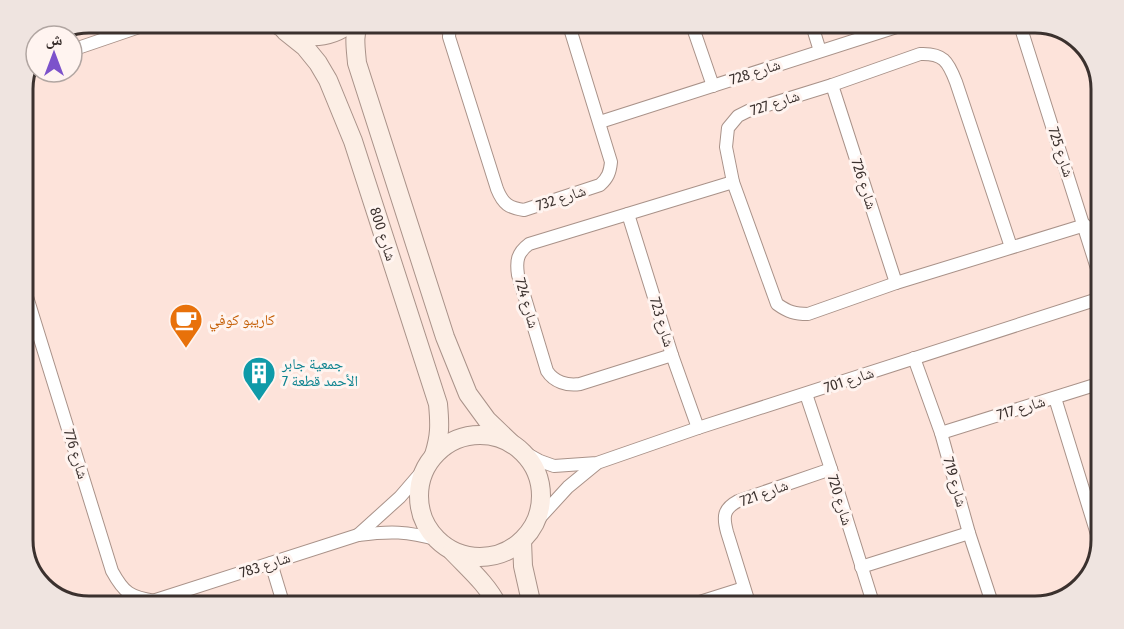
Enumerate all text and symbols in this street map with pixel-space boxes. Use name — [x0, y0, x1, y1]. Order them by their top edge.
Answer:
north arrow — [24, 24, 84, 84]
text: ش — [46, 30, 63, 49]
street label: شارع 728 — [727, 55, 783, 90]
street label: شارع 727 — [748, 87, 802, 120]
street label: شارع 725 — [1044, 125, 1078, 180]
street label: شارع 726 — [846, 156, 881, 212]
street label: شارع 732 — [534, 181, 589, 215]
street label: شارع 800 — [365, 205, 400, 263]
street label: شارع 724 — [510, 276, 543, 331]
street label: شارع 723 — [645, 295, 678, 350]
cafe icon: كاريبو كوفي — [168, 302, 204, 349]
place label: كاريبو كوفي — [209, 311, 275, 332]
building icon: جمعية جابر الأحمد قطعة 7 — [241, 355, 277, 402]
place label: جمعية جابر الأحمد قطعة 7 — [281, 355, 358, 390]
street label: شارع 701 — [822, 363, 877, 397]
street label: شارع 717 — [995, 392, 1048, 425]
street label: شارع 776 — [59, 427, 92, 482]
street label: شارع 719 — [938, 455, 971, 509]
street label: شارع 720 — [823, 472, 856, 528]
street label: شارع 721 — [737, 476, 791, 511]
street label: شارع 783 — [237, 548, 293, 583]

